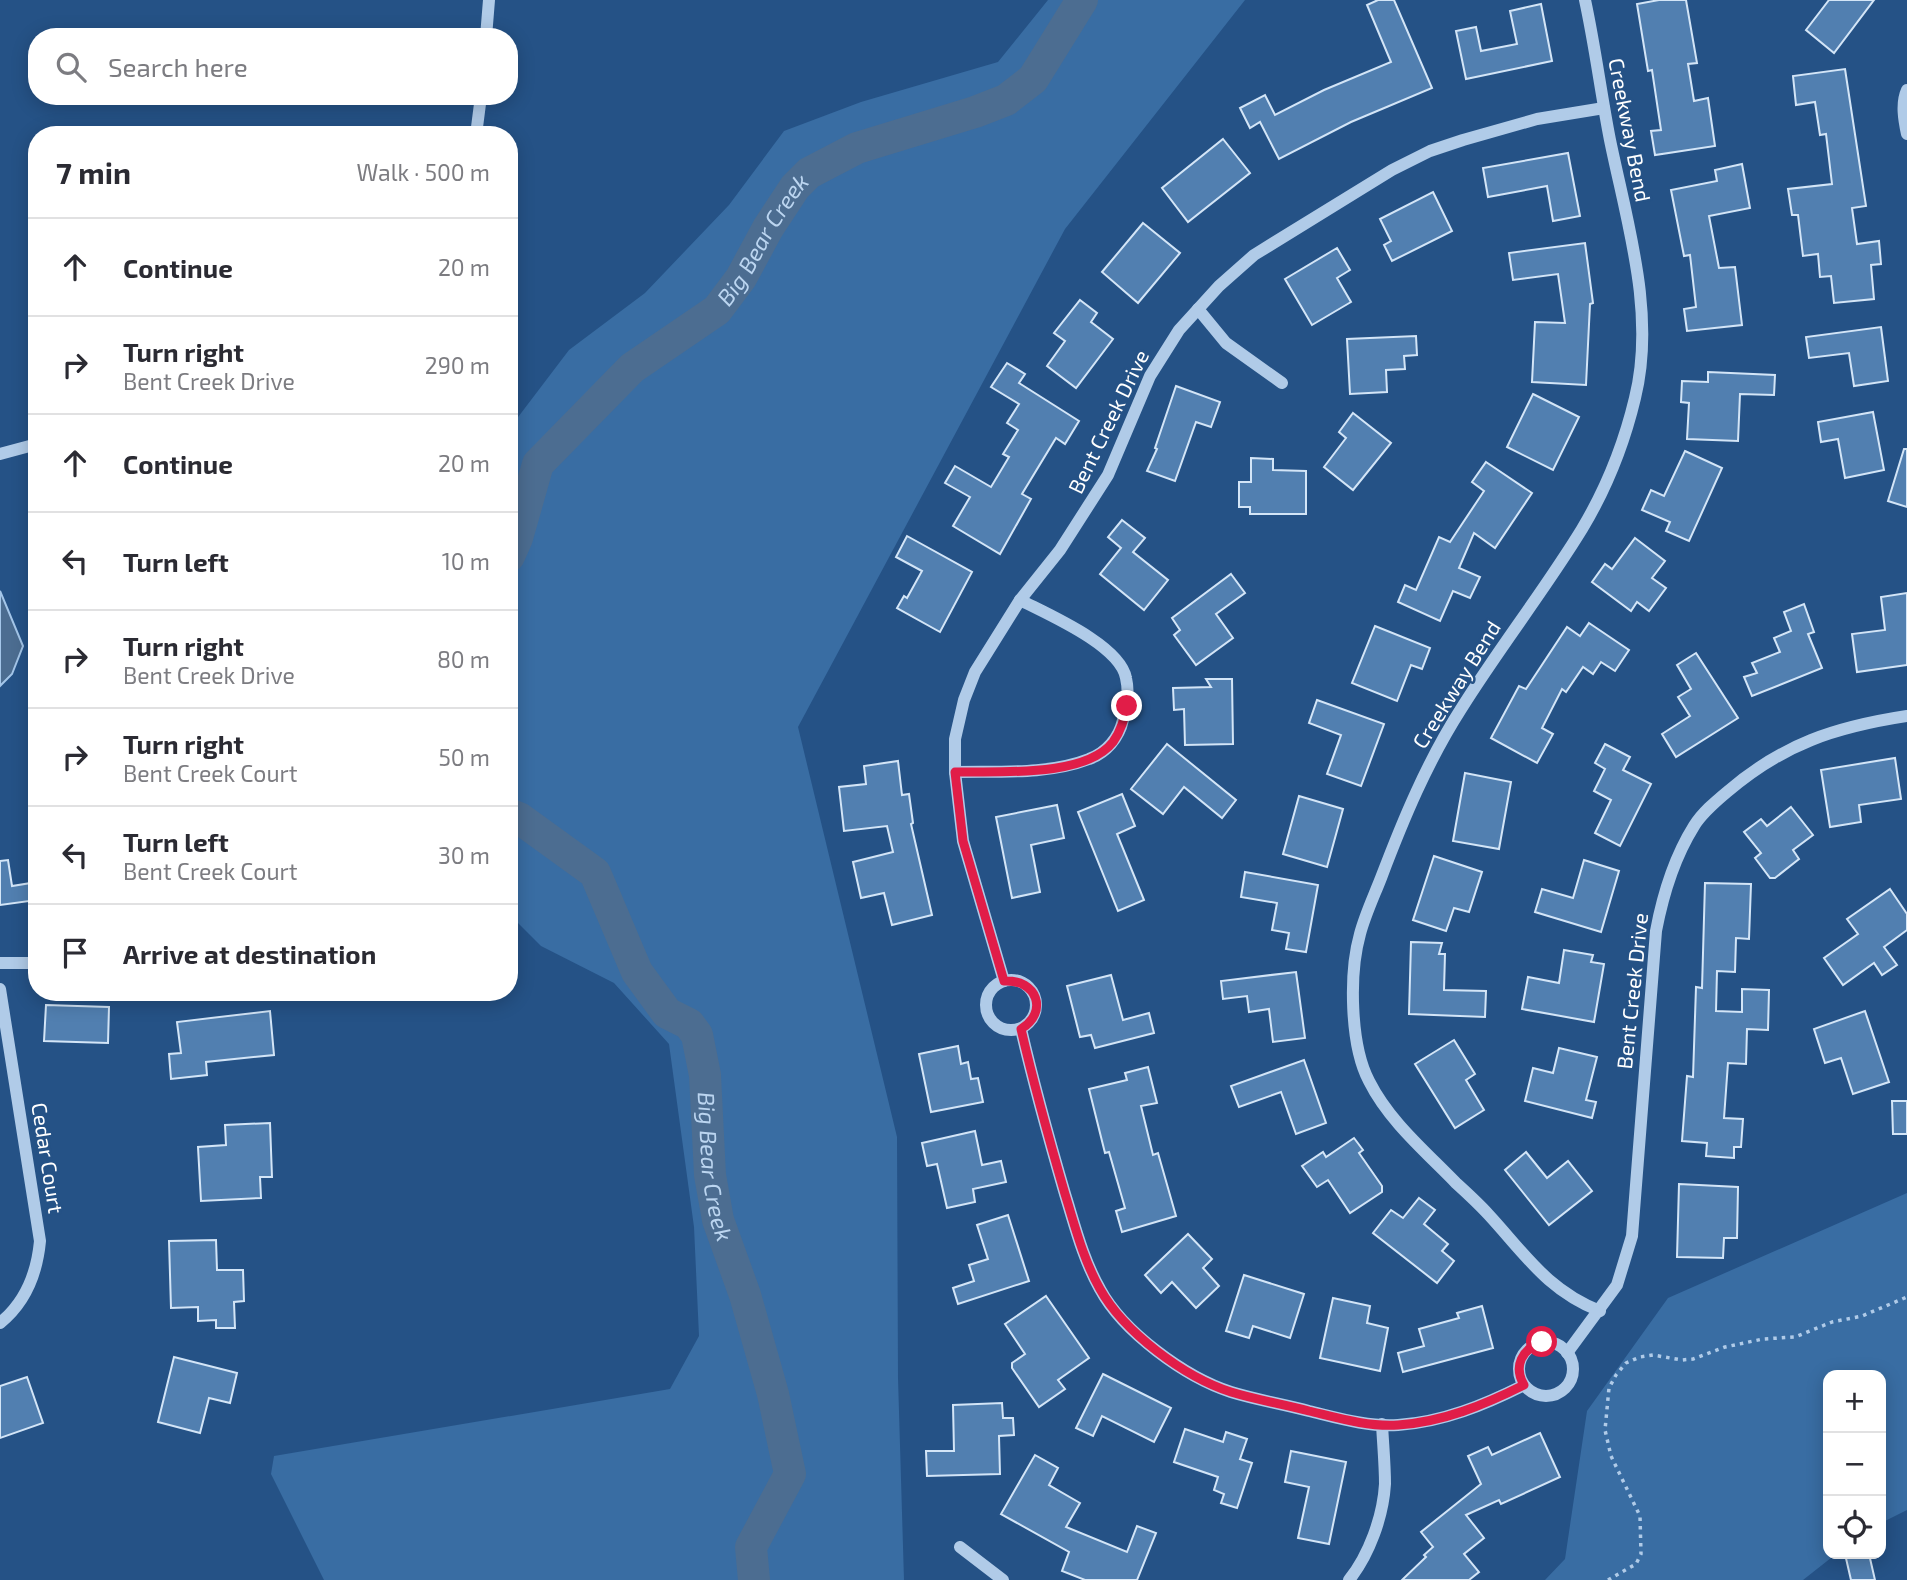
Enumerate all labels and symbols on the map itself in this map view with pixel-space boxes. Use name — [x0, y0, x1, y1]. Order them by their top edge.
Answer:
street label: Creekway Bend — [1604, 56, 1657, 204]
water label: Big Bear Creek — [710, 167, 814, 311]
street label: Bent Creek Drive — [1062, 345, 1153, 497]
street label: Creekway Bend — [1406, 616, 1505, 753]
route end — [1111, 690, 1142, 721]
street label: Bent Creek Drive — [1611, 912, 1652, 1070]
water label: Big Bear Creek — [693, 1091, 739, 1245]
street label: Cedar Court — [27, 1101, 70, 1215]
route start — [1526, 1326, 1557, 1357]

